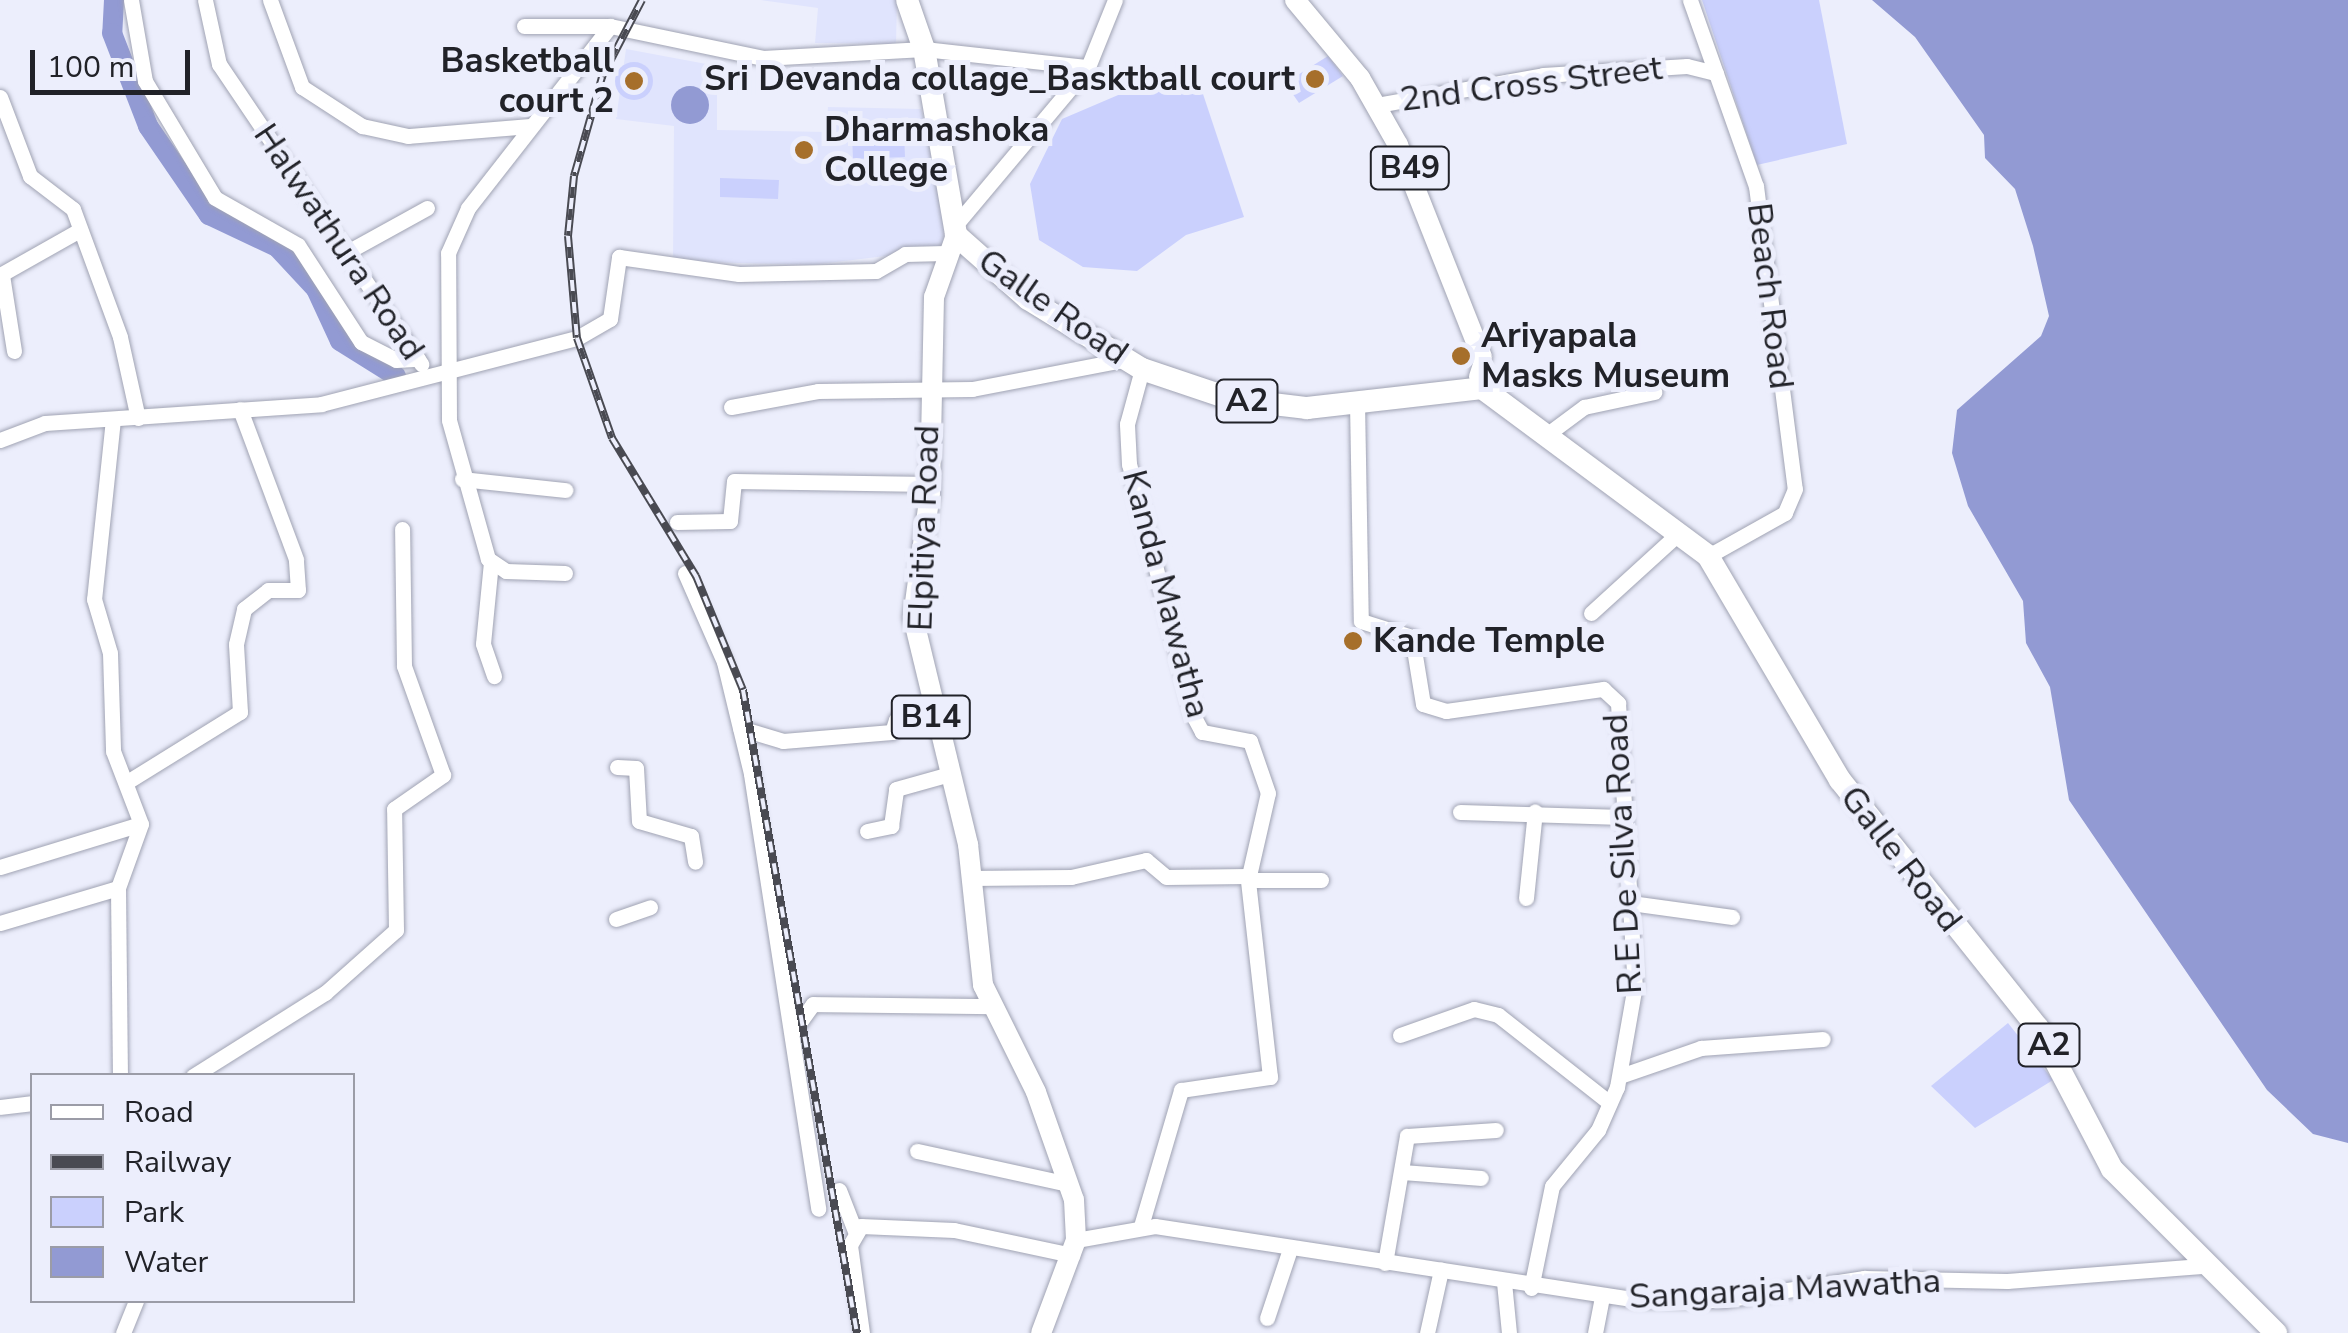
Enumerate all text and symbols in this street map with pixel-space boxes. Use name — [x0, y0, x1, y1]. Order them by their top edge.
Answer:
scale bar — [35, 30, 195, 92]
place label: Basketball court 2 — [440, 40, 614, 122]
text: 100 m — [47, 47, 134, 88]
street label: 2nd Cross Street — [1398, 47, 1664, 121]
place label: Sri Devanda collage_Basktball court — [704, 58, 1295, 100]
marker: Sri Devanda collage_Basktball court — [1304, 68, 1326, 90]
marker: Basketball court 2 — [623, 70, 645, 92]
place label: Dharmashoka College — [824, 109, 1049, 191]
street label: Halwathura Road — [244, 116, 434, 368]
marker: Dharmashoka College — [793, 139, 815, 161]
road number: B49 — [1368, 141, 1452, 195]
street label: Beach Road — [1738, 200, 1802, 392]
street label: Galle Road — [970, 240, 1136, 374]
place label: Ariyapala Masks Museum — [1481, 315, 1730, 397]
marker: Ariyapala Masks Museum — [1450, 345, 1472, 367]
road number: A2 — [1214, 374, 1280, 428]
street label: Elpitiya Road — [899, 424, 949, 632]
street label: Kanda Mawatha — [1113, 465, 1219, 723]
place label: Kande Temple — [1373, 620, 1605, 662]
marker: Kande Temple — [1342, 630, 1364, 652]
road number: B14 — [888, 690, 974, 744]
street label: R.E De Silva Road — [1595, 713, 1651, 995]
street label: Galle Road — [1831, 778, 1971, 940]
road number: A2 — [2016, 1018, 2082, 1072]
legend — [30, 1073, 355, 1303]
text: Road — [124, 1092, 194, 1133]
text: Railway — [124, 1142, 232, 1183]
text: Park — [124, 1192, 184, 1233]
text: Water — [124, 1242, 208, 1283]
street label: Sangaraja Mawatha — [1628, 1260, 1942, 1318]

